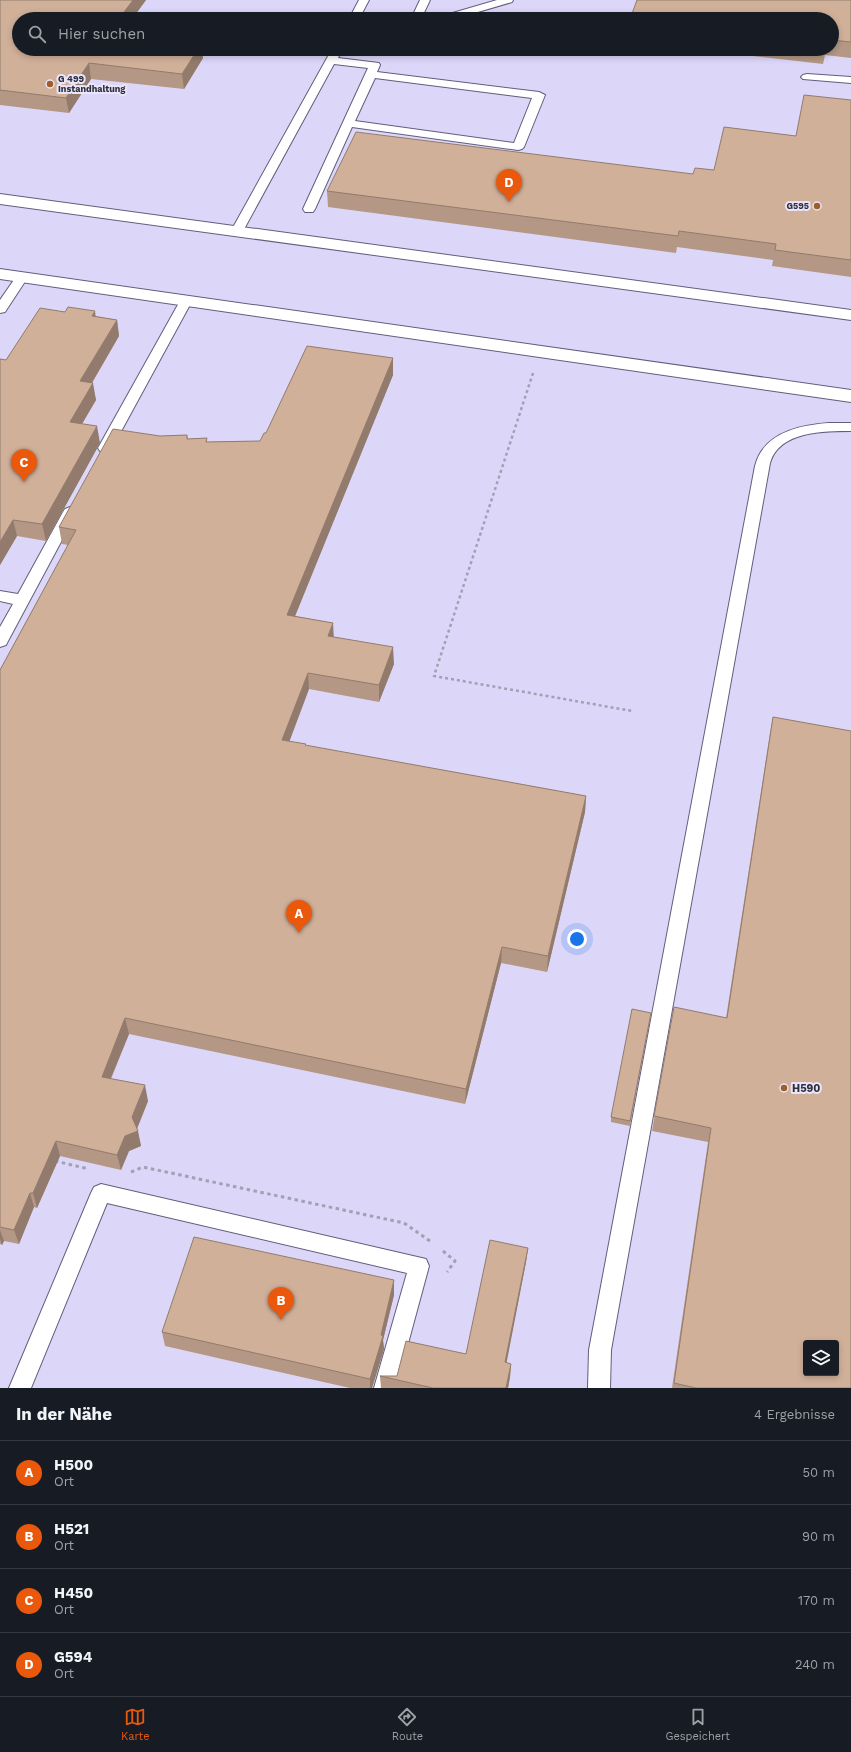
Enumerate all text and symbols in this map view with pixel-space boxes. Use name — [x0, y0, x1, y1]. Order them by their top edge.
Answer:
search box — [12, 12, 839, 56]
icon: search — [26, 23, 48, 45]
text: Hier suchen — [58, 25, 145, 43]
place label: G 499 Instandhaltung — [58, 74, 126, 94]
marker: G 499 Instandhaltung — [45, 79, 55, 89]
pin: D — [496, 169, 522, 202]
place label: G595 — [787, 201, 809, 211]
marker: G595 — [812, 201, 822, 211]
pin: C — [11, 449, 37, 482]
pin: A — [286, 900, 312, 933]
your location — [567, 929, 587, 949]
place label: H590 — [792, 1082, 820, 1095]
marker: H590 — [779, 1083, 789, 1093]
pin: B — [268, 1287, 294, 1320]
map controls — [803, 1340, 839, 1376]
button: layers — [803, 1340, 839, 1376]
text: In der Nähe — [16, 1404, 112, 1424]
text: 4 Ergebnisse — [754, 1407, 835, 1422]
text: H500 — [54, 1456, 93, 1474]
text: A — [25, 1465, 33, 1480]
text: 50 m — [803, 1465, 835, 1480]
text: Ort — [54, 1474, 74, 1489]
text: H521 — [54, 1520, 89, 1538]
text: B — [25, 1529, 33, 1544]
text: 90 m — [802, 1529, 835, 1544]
text: Ort — [54, 1538, 74, 1553]
text: H450 — [54, 1584, 93, 1602]
text: C — [25, 1593, 33, 1608]
text: 170 m — [798, 1593, 835, 1608]
text: Ort — [54, 1602, 74, 1617]
text: G594 — [54, 1648, 93, 1666]
text: D — [24, 1657, 34, 1672]
text: 240 m — [795, 1657, 835, 1672]
text: Ort — [54, 1666, 74, 1681]
tab: Karte — [121, 1706, 150, 1743]
tab: Route — [392, 1706, 423, 1743]
tab: Gespeichert — [665, 1706, 730, 1743]

